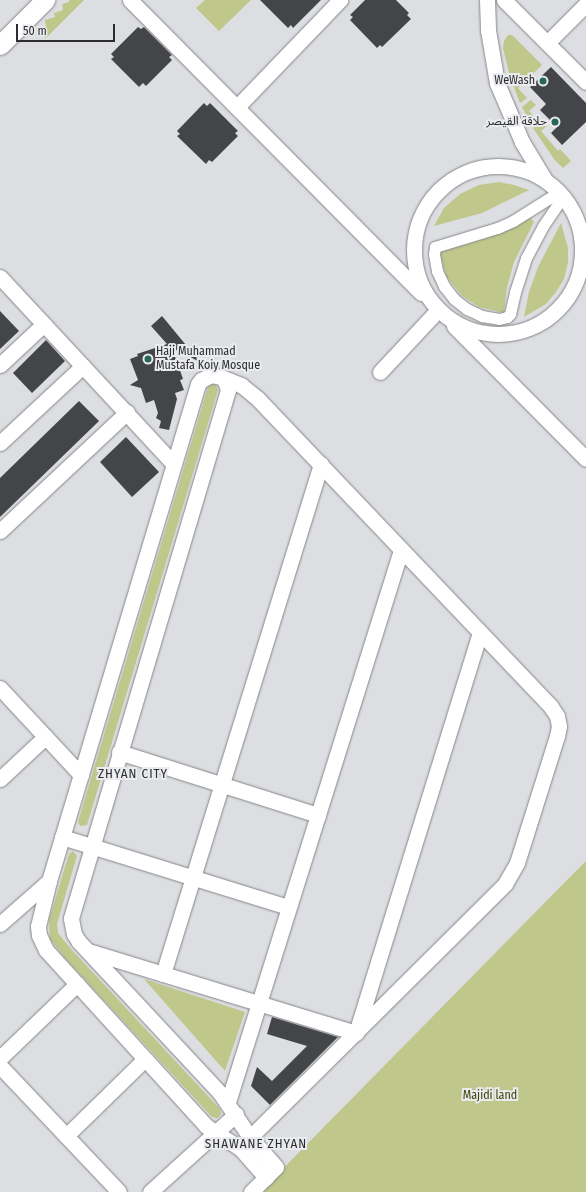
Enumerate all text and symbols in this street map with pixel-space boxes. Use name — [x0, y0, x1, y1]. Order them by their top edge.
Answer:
scale bar — [18, 16, 117, 42]
text: 50 m — [23, 24, 47, 38]
place label: WeWash — [494, 74, 535, 88]
marker: WeWash — [538, 76, 548, 86]
place label: حلاقة القيصر — [486, 115, 547, 129]
marker: حلاقة القيصر — [550, 117, 560, 127]
place label: Haji Muhammad Mustafa Koiy Mosque — [156, 345, 260, 373]
marker: Haji Muhammad Mustafa Koiy Mosque — [143, 354, 153, 364]
district label: ZHYAN CITY — [98, 766, 168, 782]
park label: Majidi land — [463, 1089, 517, 1103]
district label: SHAWANE ZHYAN — [205, 1136, 307, 1152]

